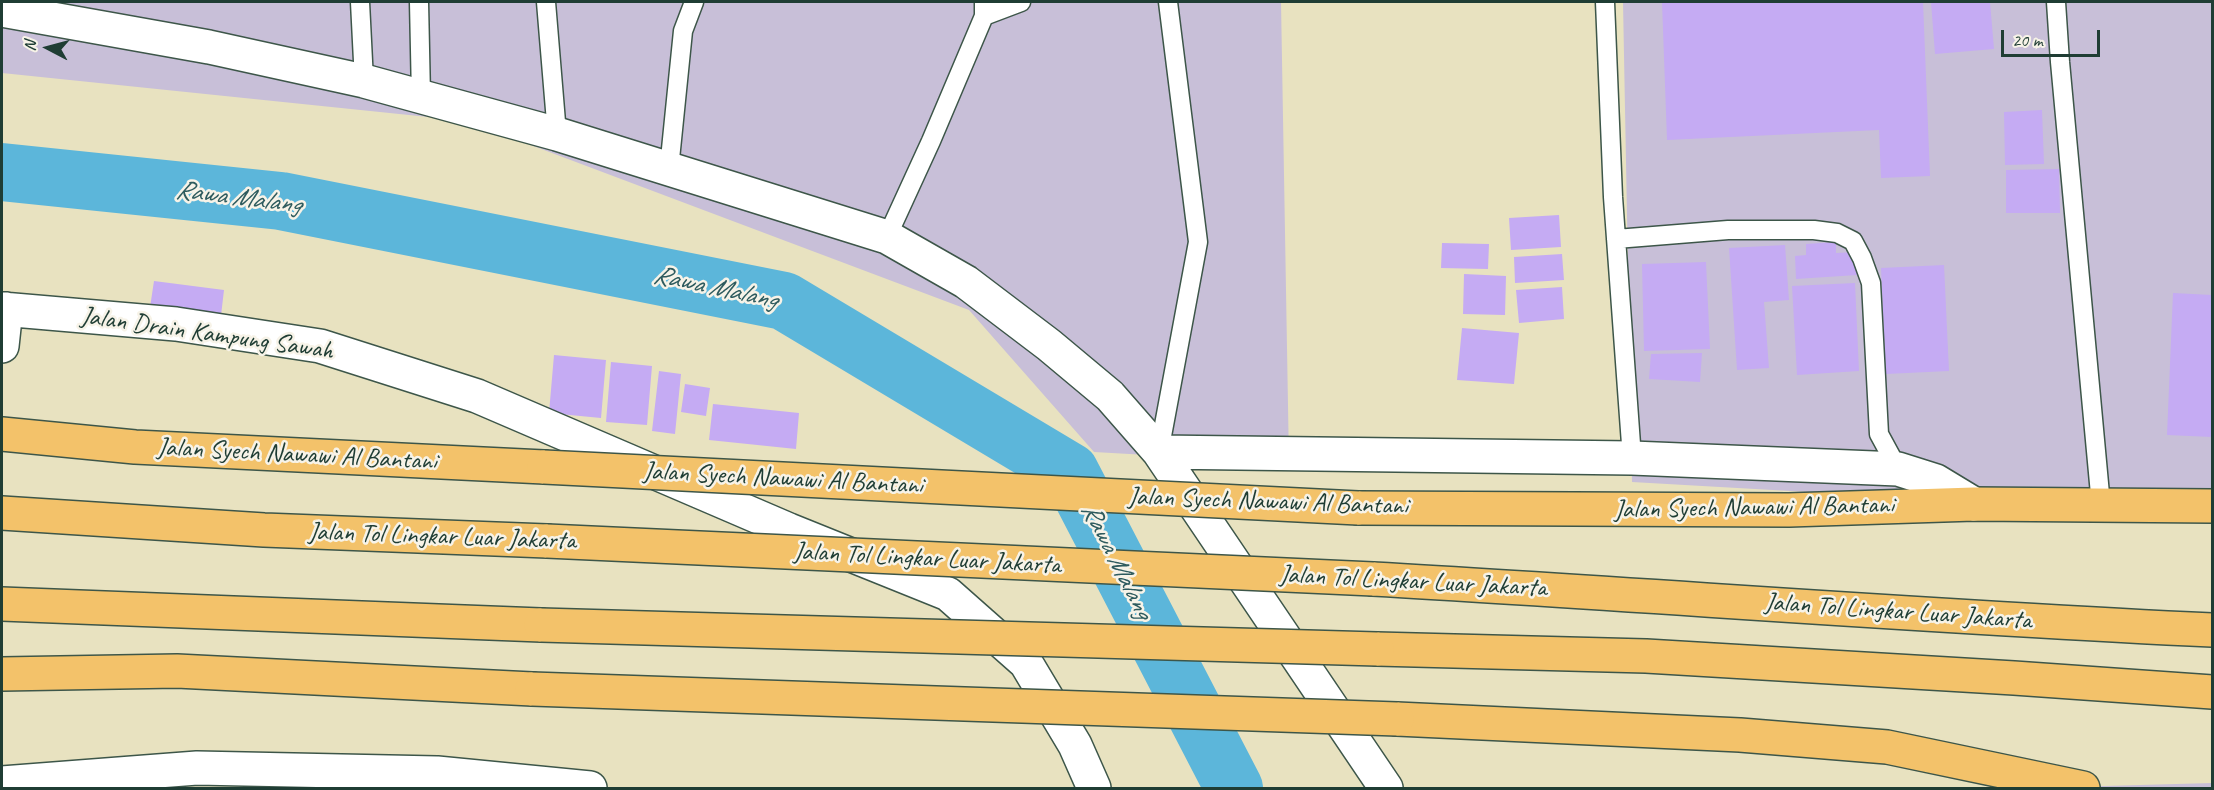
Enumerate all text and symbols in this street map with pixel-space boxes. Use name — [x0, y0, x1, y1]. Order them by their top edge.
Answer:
north arrow — [18, 18, 78, 78]
scale bar — [2004, 18, 2103, 56]
text: 20 m — [2012, 29, 2043, 51]
text: N — [20, 40, 41, 52]
water label: Rawa Malang — [174, 174, 302, 222]
water label: Rawa Malang — [650, 259, 780, 317]
street label: Jalan Drain Kampung Sawah — [79, 301, 335, 367]
street label: Jalan Syech Nawawi Al Bantani — [156, 432, 438, 478]
street label: Jalan Syech Nawawi Al Bantani — [642, 456, 924, 502]
street label: Jalan Syech Nawawi Al Bantani — [1128, 482, 1408, 522]
street label: Jalan Syech Nawawi Al Bantani — [1614, 490, 1894, 526]
water label: Rawa Malang — [1073, 498, 1159, 624]
street label: Jalan Tol Lingkar Luar Jakarta — [308, 517, 576, 557]
street label: Jalan Tol Lingkar Luar Jakarta — [793, 536, 1061, 582]
street label: Jalan Tol Lingkar Luar Jakarta — [1279, 559, 1547, 605]
street label: Jalan Tol Lingkar Luar Jakarta — [1764, 587, 2032, 637]

